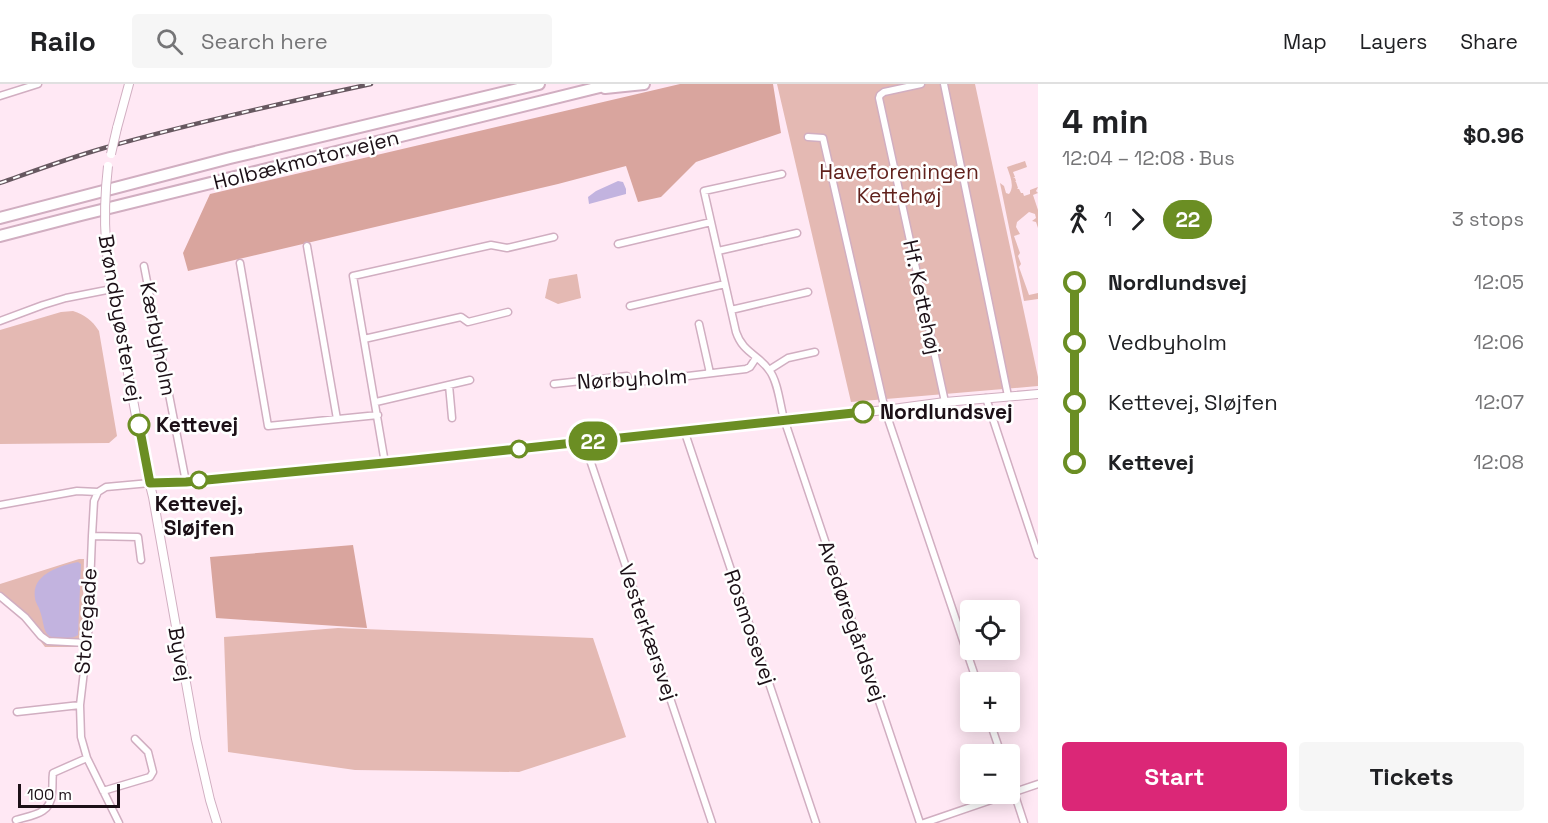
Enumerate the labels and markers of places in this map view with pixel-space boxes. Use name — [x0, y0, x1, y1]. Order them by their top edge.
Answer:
place label: Nordlundsvej — [880, 398, 1013, 425]
marker: Nordlundsvej — [852, 401, 874, 423]
place label: Kettevej — [156, 411, 238, 438]
marker: Kettevej — [128, 414, 150, 436]
unlabelled marker — [510, 440, 528, 458]
marker: Kettevej, Sløjfen — [190, 471, 208, 489]
place label: Kettevej, Sløjfen — [155, 490, 243, 541]

